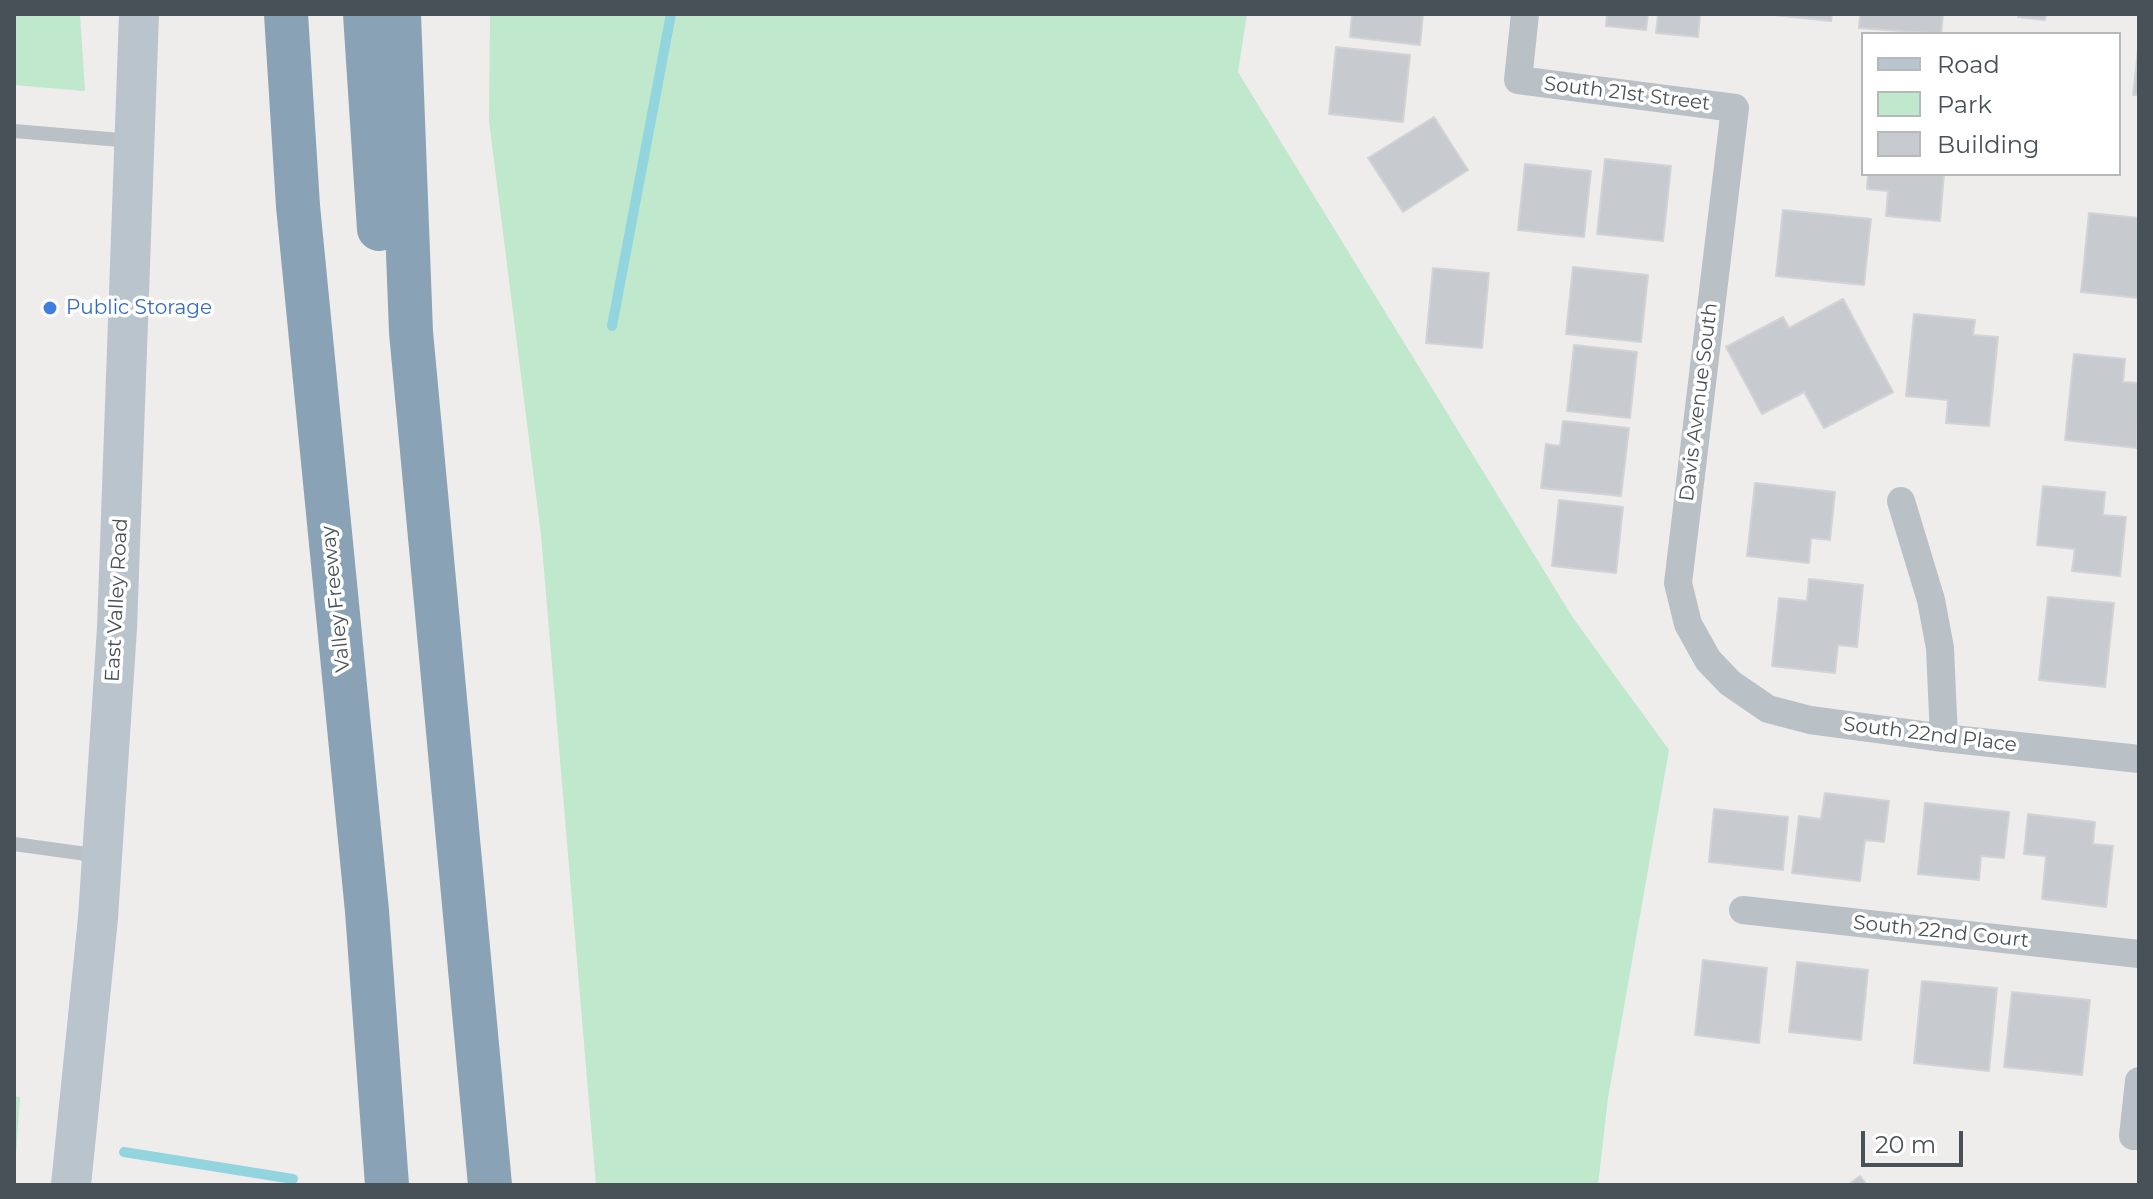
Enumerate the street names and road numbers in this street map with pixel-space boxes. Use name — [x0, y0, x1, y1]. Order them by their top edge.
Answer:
street label: South 21st Street — [1542, 72, 1712, 116]
street label: Davis Avenue South — [1675, 301, 1723, 503]
street label: East Valley Road — [101, 518, 133, 682]
street label: Valley Freeway — [316, 525, 356, 673]
street label: South 22nd Place — [1842, 712, 2018, 758]
street label: South 22nd Court — [1852, 911, 2030, 953]

